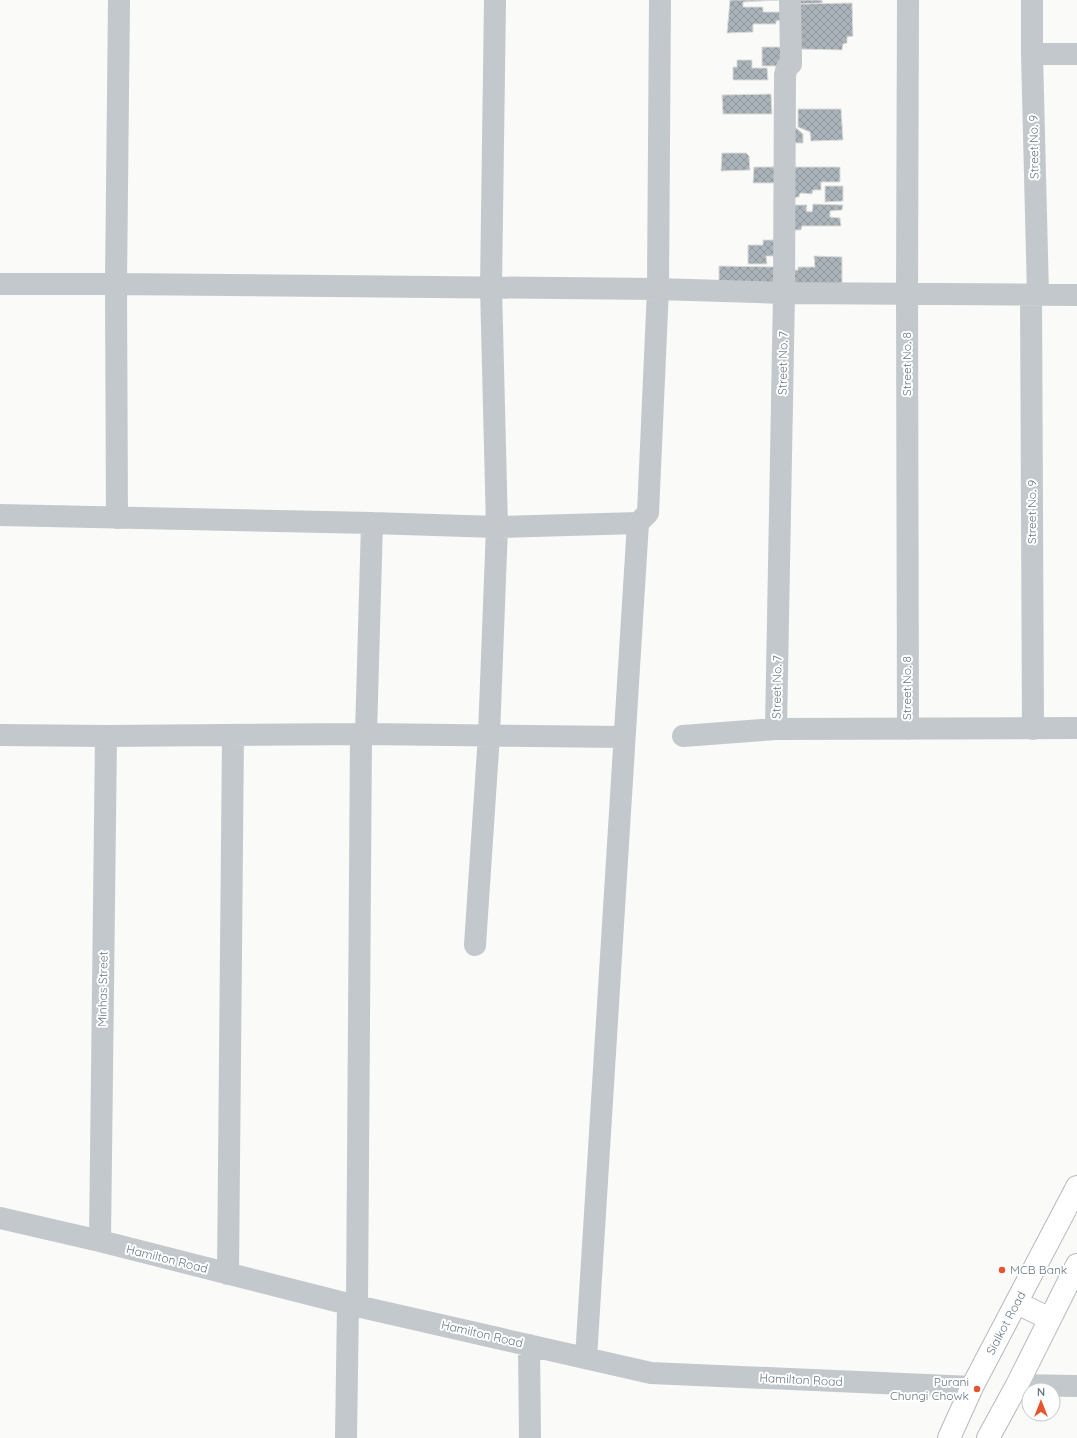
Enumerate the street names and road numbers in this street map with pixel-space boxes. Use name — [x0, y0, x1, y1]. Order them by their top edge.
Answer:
street label: Street No. 9 — [1025, 114, 1042, 179]
street label: Street No. 7 — [774, 331, 791, 395]
street label: Street No. 8 — [899, 332, 914, 396]
street label: Street No. 9 — [1024, 480, 1039, 544]
street label: Street No. 7 — [768, 655, 785, 719]
street label: Street No. 8 — [899, 656, 914, 720]
street label: Minhas Street — [94, 951, 111, 1027]
street label: Hamilton Road — [125, 1241, 209, 1276]
street label: Sialkot Road — [983, 1288, 1029, 1357]
street label: Hamilton Road — [440, 1317, 524, 1350]
street label: Hamilton Road — [759, 1370, 843, 1389]

